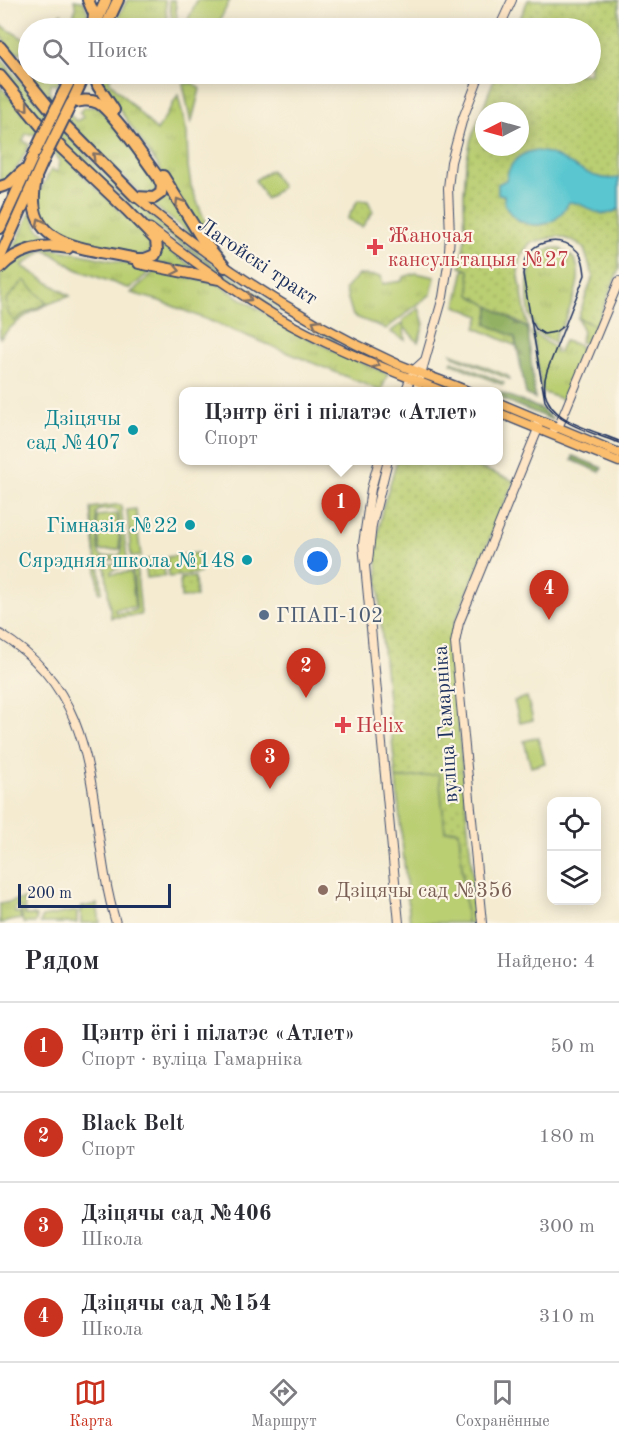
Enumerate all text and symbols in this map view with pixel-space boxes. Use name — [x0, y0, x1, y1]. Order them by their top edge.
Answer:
search box — [18, 18, 601, 84]
icon: search — [39, 35, 72, 68]
text: Поиск — [87, 40, 148, 62]
one-way arrow — [18, 100, 29, 111]
north arrow — [475, 102, 529, 156]
one-way arrow — [93, 153, 104, 164]
one-way arrow — [175, 198, 187, 208]
street label: Лагойскі тракт — [194, 215, 321, 310]
one-way arrow — [36, 217, 47, 228]
place label: Жаночая кансультацыя №27 — [388, 226, 569, 271]
marker: Жаночая кансультацыя №27 — [366, 238, 384, 256]
one-way arrow — [170, 263, 180, 276]
one-way arrow — [241, 291, 252, 302]
one-way arrow — [312, 319, 322, 330]
one-way arrow — [370, 357, 381, 369]
popup — [179, 387, 503, 465]
text: Цэнтр ёгі і пілатэс «Атлет» — [204, 402, 478, 424]
place label: Дзіцячы сад №407 — [26, 409, 121, 454]
marker: Дзіцячы сад №407 — [126, 423, 140, 437]
text: Спорт — [204, 429, 258, 449]
pin: 1 — [322, 484, 360, 534]
place label: Гімназія №22 — [46, 516, 178, 537]
marker: Гімназія №22 — [183, 518, 197, 532]
your location — [303, 547, 332, 576]
place label: Сярэдняя школа №148 — [18, 551, 235, 572]
marker: Сярэдняя школа №148 — [240, 553, 254, 567]
pin: 4 — [530, 570, 568, 620]
place label: ГПАП-102 — [276, 606, 383, 627]
marker: ГПАП-102 — [257, 608, 271, 622]
street label: вуліца Гамарніка — [430, 644, 462, 804]
pin: 2 — [286, 648, 326, 698]
marker: Helix — [334, 716, 352, 734]
place label: Helix — [356, 716, 405, 737]
pin: 3 — [250, 740, 290, 789]
map controls — [547, 797, 601, 905]
button: locate — [547, 797, 601, 851]
button: layers — [547, 851, 601, 905]
scale bar — [18, 881, 171, 908]
place label: Дзіцячы сад №356 — [335, 881, 513, 902]
marker: Дзіцячы сад №356 — [316, 883, 330, 897]
text: 200 m — [27, 886, 72, 902]
text: Рядом — [24, 949, 99, 975]
text: Найдено: 4 — [496, 952, 595, 972]
text: Цэнтр ёгі і пілатэс «Атлет» — [81, 1023, 355, 1045]
text: 1 — [38, 1037, 49, 1057]
text: 50 m — [550, 1037, 595, 1057]
text: Спорт · вуліца Гамарніка — [81, 1050, 303, 1070]
text: Black Belt — [81, 1113, 184, 1135]
text: 2 — [38, 1127, 49, 1147]
text: 180 m — [539, 1127, 595, 1147]
text: Спорт — [81, 1140, 135, 1160]
text: Дзіцячы сад №406 — [81, 1203, 271, 1225]
text: 3 — [38, 1217, 49, 1237]
text: 300 m — [539, 1217, 595, 1237]
text: Школа — [81, 1230, 143, 1250]
text: Дзіцячы сад №154 — [81, 1293, 271, 1315]
text: 4 — [38, 1307, 49, 1327]
text: 310 m — [539, 1307, 595, 1327]
text: Школа — [81, 1320, 143, 1340]
tab: Карта — [69, 1376, 113, 1432]
tab: Маршрут — [251, 1376, 317, 1432]
tab: Сохранённые — [455, 1376, 550, 1432]

